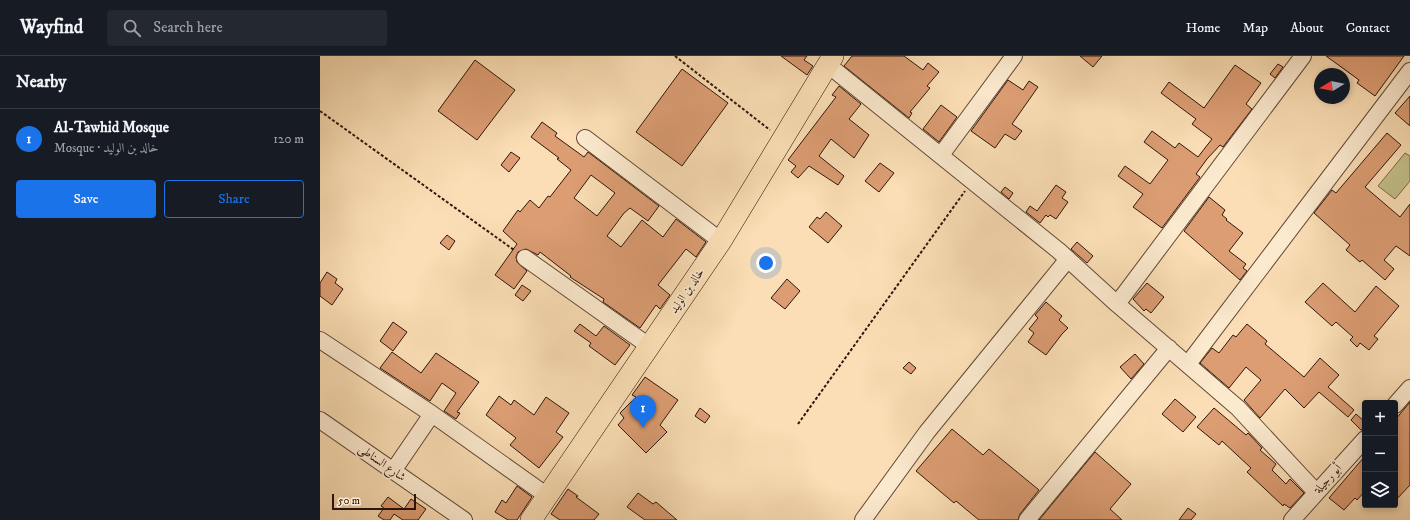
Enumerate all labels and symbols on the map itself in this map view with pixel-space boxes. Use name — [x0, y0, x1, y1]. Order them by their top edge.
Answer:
north arrow — [1314, 68, 1350, 104]
your location — [756, 253, 776, 273]
street label: خالد بن الوليد — [666, 266, 708, 316]
pin: 1 — [630, 395, 656, 428]
street label: شارع السناطى — [354, 441, 409, 487]
street label: أبو رجيلة — [1309, 460, 1345, 497]
scale bar — [332, 492, 416, 511]

